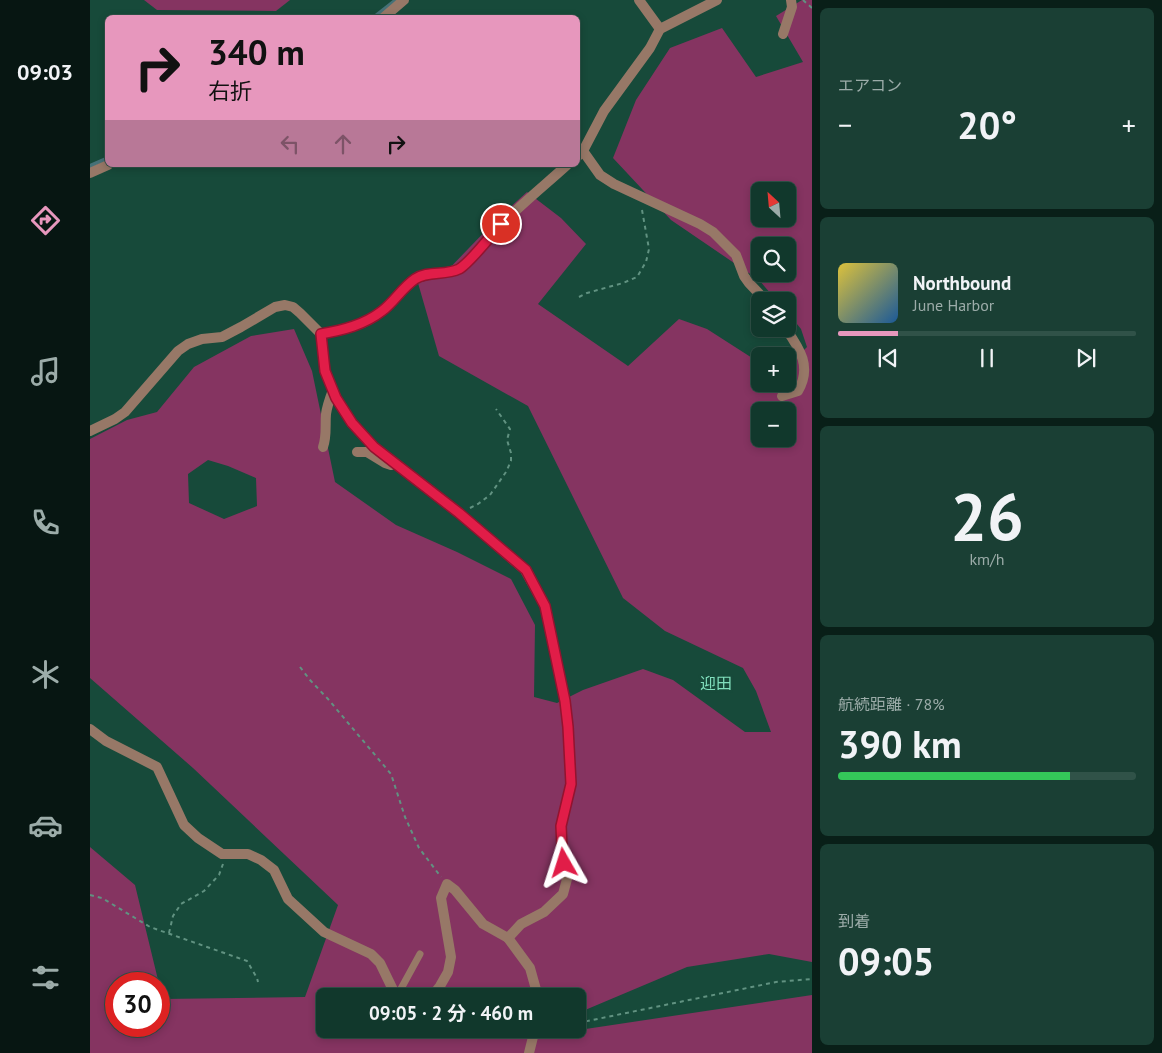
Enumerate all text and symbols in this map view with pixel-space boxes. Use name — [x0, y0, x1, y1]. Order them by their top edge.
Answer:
text: 340 m — [208, 29, 305, 75]
icon: right — [125, 35, 190, 100]
text: 09:03 — [17, 58, 73, 86]
text: エアコン — [838, 75, 902, 95]
text: 右折 — [208, 77, 252, 105]
text: 20° — [957, 100, 1017, 149]
text: − — [838, 106, 852, 143]
text: + — [1122, 106, 1136, 143]
icon: left — [276, 130, 304, 158]
icon: ahead — [329, 130, 357, 158]
icon: right — [382, 130, 410, 158]
north arrow — [751, 182, 796, 228]
map controls — [751, 182, 796, 447]
icon: directions — [28, 203, 63, 238]
pin — [480, 203, 522, 245]
icon: arrive — [487, 210, 515, 238]
button: search — [751, 237, 796, 282]
text: Northbound — [913, 271, 1011, 295]
button: layers — [751, 292, 796, 337]
text: June Harbor — [913, 295, 994, 315]
icon: previous — [874, 344, 902, 372]
icon: pause — [973, 344, 1001, 372]
icon: next — [1072, 344, 1100, 372]
button: + — [751, 347, 796, 392]
icon: music — [28, 354, 63, 389]
button: − — [751, 402, 796, 447]
text: 26 — [950, 474, 1024, 558]
icon: phone — [28, 505, 63, 540]
text: km/h — [969, 549, 1005, 569]
icon: climate — [28, 657, 63, 692]
district label: 迎田 — [700, 673, 732, 693]
text: 航続距離 · 78% — [838, 694, 945, 714]
text: 390 km — [838, 719, 962, 768]
icon: car — [28, 808, 63, 843]
position arrow — [537, 836, 589, 888]
text: 到着 — [838, 911, 870, 931]
text: 09:05 — [838, 936, 934, 985]
icon: filters — [28, 960, 63, 995]
speed limit sign: 30 — [105, 972, 170, 1037]
text: 09:05 · 2 分 · 460 m — [369, 1001, 533, 1025]

